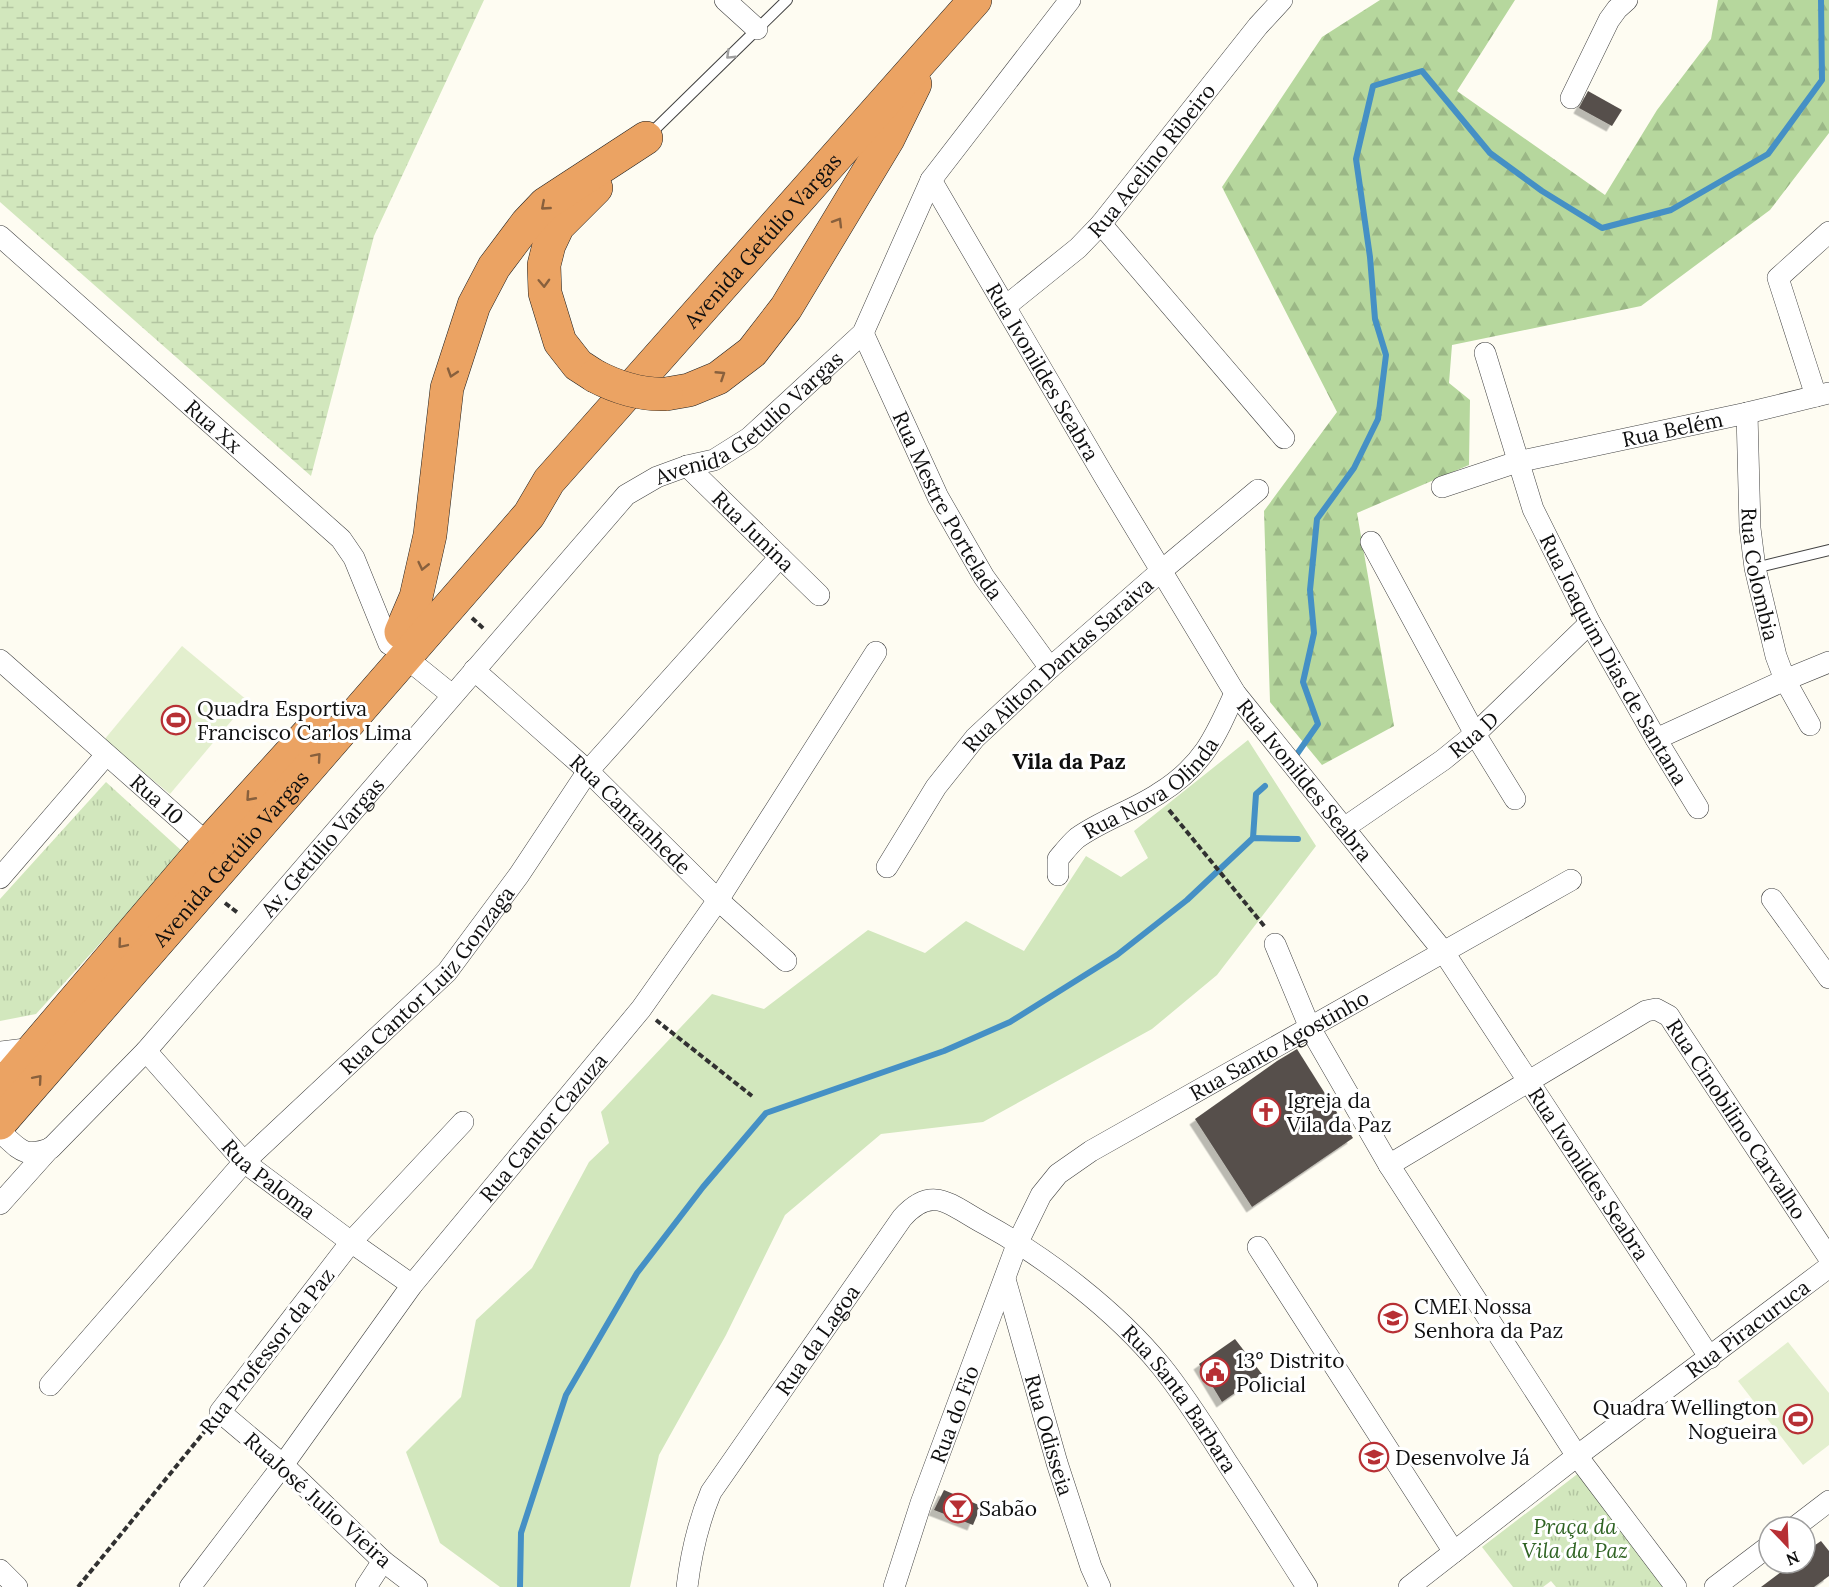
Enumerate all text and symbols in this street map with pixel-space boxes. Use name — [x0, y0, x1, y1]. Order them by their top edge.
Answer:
one-way arrow — [726, 48, 737, 59]
street label: Rua Acelino Ribeiro — [1082, 78, 1221, 243]
street label: Avenida Getúlio Vargas — [677, 147, 847, 334]
one-way arrow — [541, 199, 552, 210]
one-way arrow — [831, 218, 842, 228]
street label: Rua Ivonildes Seabra — [981, 278, 1106, 466]
one-way arrow — [538, 279, 551, 288]
street label: Avenida Getulio Vargas — [650, 345, 848, 490]
one-way arrow — [447, 367, 459, 378]
one-way arrow — [714, 371, 725, 382]
street label: Rua Xx — [180, 393, 248, 459]
street label: Rua Belém — [1620, 405, 1726, 453]
street label: Rua Mestre Portelada — [887, 407, 1009, 605]
street label: Rua Junina — [707, 485, 801, 577]
street label: Rua Colombia — [1736, 507, 1785, 643]
street label: Rua Joaquim Dias de Santana — [1534, 529, 1694, 790]
one-way arrow — [417, 561, 430, 571]
street label: Rua Ailton Dantas Saraiva — [956, 571, 1159, 757]
street label: Rua Ivonildes Seabra — [1231, 693, 1379, 867]
place label: Quadra Esportiva Francisco Carlos Lima — [197, 695, 412, 746]
sports icon: Quadra Esportiva Francisco Carlos Lima — [160, 704, 192, 736]
street label: Rua D — [1443, 705, 1504, 764]
street label: Rua Nova Olinda — [1078, 732, 1224, 845]
district label: Vila da Paz — [1012, 747, 1126, 775]
street label: Rua Cantanhede — [565, 748, 697, 880]
one-way arrow — [310, 753, 321, 764]
street label: Avenida Getúlio Vargas — [146, 765, 314, 953]
street label: Rua 10 — [125, 768, 190, 830]
street label: Av. Getúlio Vargas — [254, 772, 390, 923]
one-way arrow — [246, 790, 257, 801]
street label: Rua Cantor Luiz Gonzaga — [333, 880, 520, 1080]
one-way arrow — [118, 937, 129, 948]
street label: Rua Santo Agostinho — [1184, 984, 1373, 1106]
street label: Rua Cinobilino Carvalho — [1661, 1014, 1813, 1224]
street label: Rua Cantor Cazuza — [473, 1047, 613, 1207]
one-way arrow — [31, 1075, 42, 1086]
street label: Rua Ivonildes Seabra — [1523, 1082, 1656, 1265]
place label: Igreja da Vila da Paz — [1286, 1087, 1391, 1138]
church icon: Igreja da Vila da Paz — [1250, 1096, 1282, 1128]
street label: Rua Paloma — [216, 1133, 322, 1225]
street label: Rua Professor da Paz — [194, 1262, 340, 1440]
street label: Rua Piracuruca — [1680, 1273, 1815, 1383]
street label: Rua da Lagoa — [769, 1279, 865, 1400]
place label: CMEI Nossa Senhora da Paz — [1414, 1293, 1563, 1344]
school or university icon: CMEI Nossa Senhora da Paz — [1377, 1302, 1409, 1334]
street label: Rua Santa Barbara — [1117, 1319, 1243, 1478]
place label: 13° Distrito Policial — [1236, 1347, 1345, 1398]
public building icon: 13° Distrito Policial — [1199, 1356, 1231, 1388]
street label: Rua do Fio — [924, 1362, 984, 1467]
street label: Rua Odisseia — [1019, 1371, 1080, 1499]
place label: Quadra Wellington Nogueira — [1593, 1394, 1777, 1445]
sports icon: Quadra Wellington Nogueira — [1782, 1403, 1814, 1435]
street label: RuaJosé Julio Vieira — [238, 1426, 398, 1574]
school or university icon: Desenvolve Já — [1358, 1441, 1390, 1473]
place label: Desenvolve Já — [1395, 1444, 1530, 1471]
bar icon: Sabão — [942, 1492, 974, 1524]
place label: Sabão — [979, 1495, 1037, 1522]
park label: Praça da Vila da Paz — [1522, 1513, 1628, 1564]
north arrow — [1757, 1515, 1817, 1575]
text: N — [1783, 1547, 1802, 1570]

